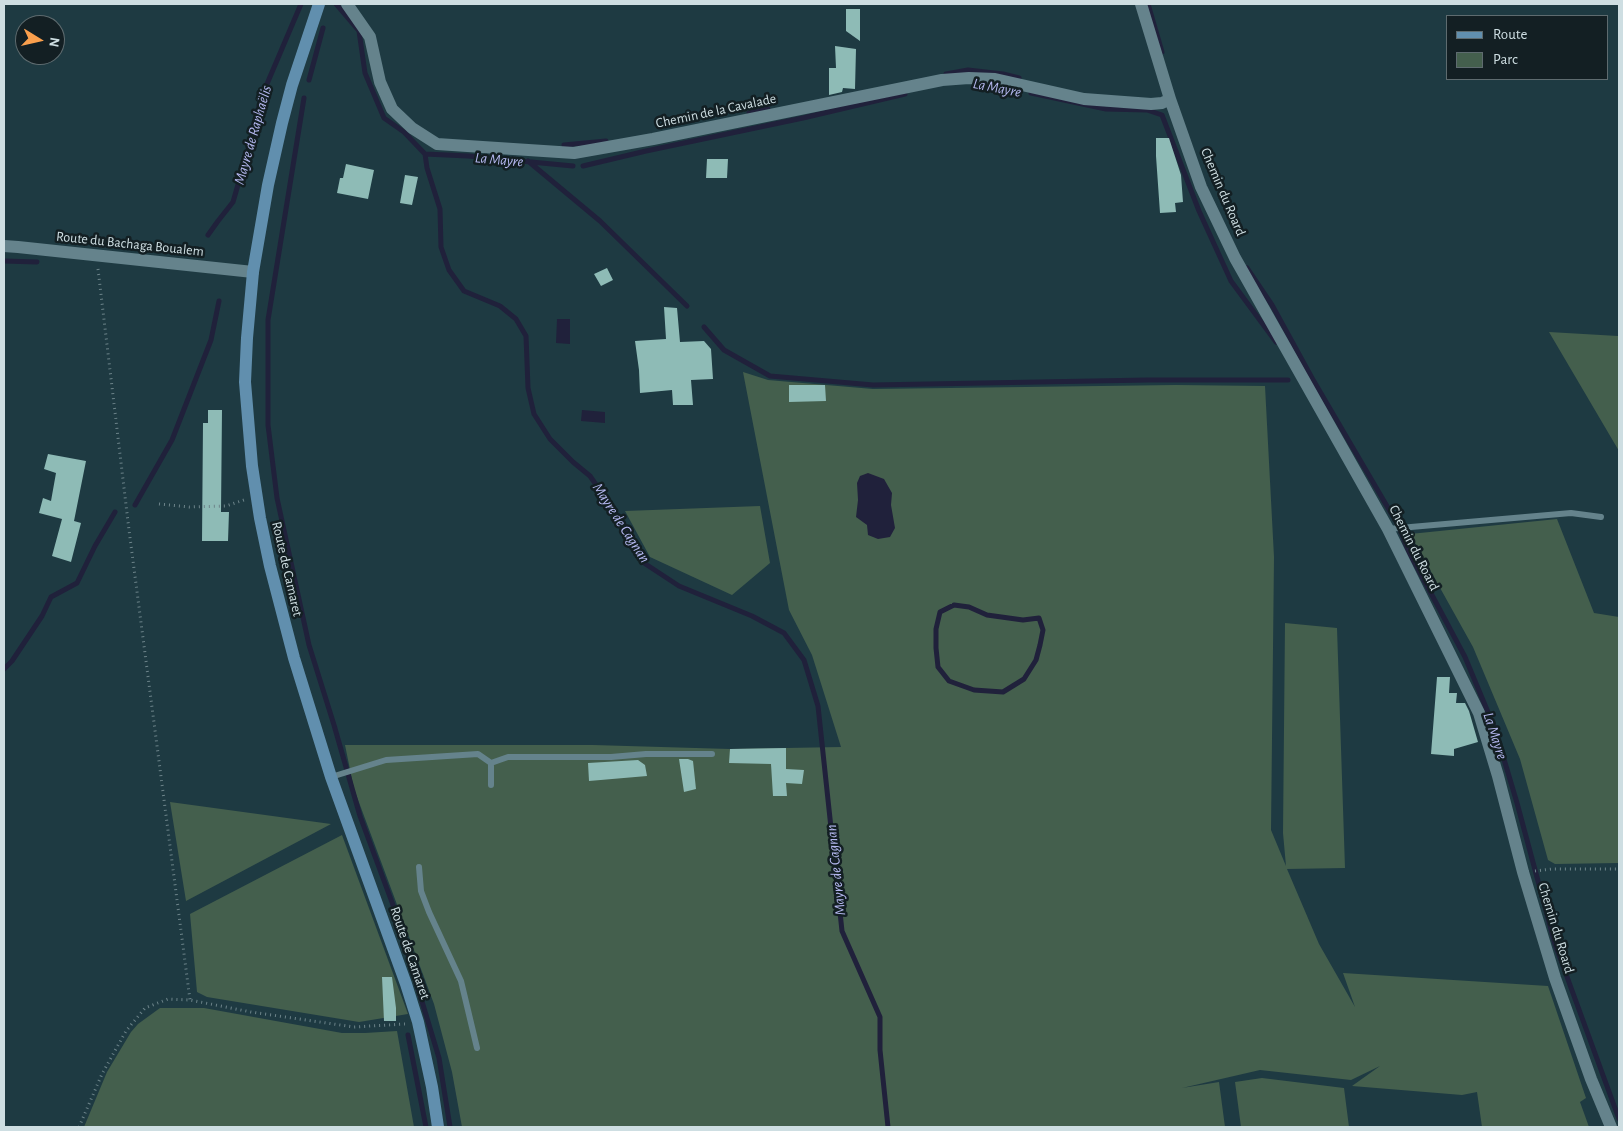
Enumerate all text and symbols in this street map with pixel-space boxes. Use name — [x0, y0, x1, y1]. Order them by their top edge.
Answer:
north arrow — [15, 15, 65, 65]
legend — [1446, 15, 1608, 80]
text: Route — [1493, 27, 1527, 42]
text: N — [46, 36, 62, 48]
text: Parc — [1493, 52, 1518, 67]
water label: La Mayre — [971, 75, 1023, 101]
water label: Mayre de Raphaëlis — [230, 83, 276, 187]
street label: Chemin de la Cavalade — [654, 90, 778, 132]
street label: Chemin du Roard — [1197, 145, 1249, 239]
water label: La Mayre — [474, 149, 524, 171]
street label: Route du Bachaga Boualem — [55, 228, 205, 260]
water label: Mayre de Cagnan — [588, 480, 654, 566]
street label: Chemin du Roard — [1385, 502, 1443, 594]
street label: Route de Camaret — [268, 520, 306, 618]
water label: La Mayre — [1479, 710, 1511, 762]
water label: Mayre de Cagnan — [822, 823, 850, 917]
street label: Chemin du Roard — [1534, 881, 1578, 975]
street label: Route de Camaret — [386, 904, 434, 1002]

